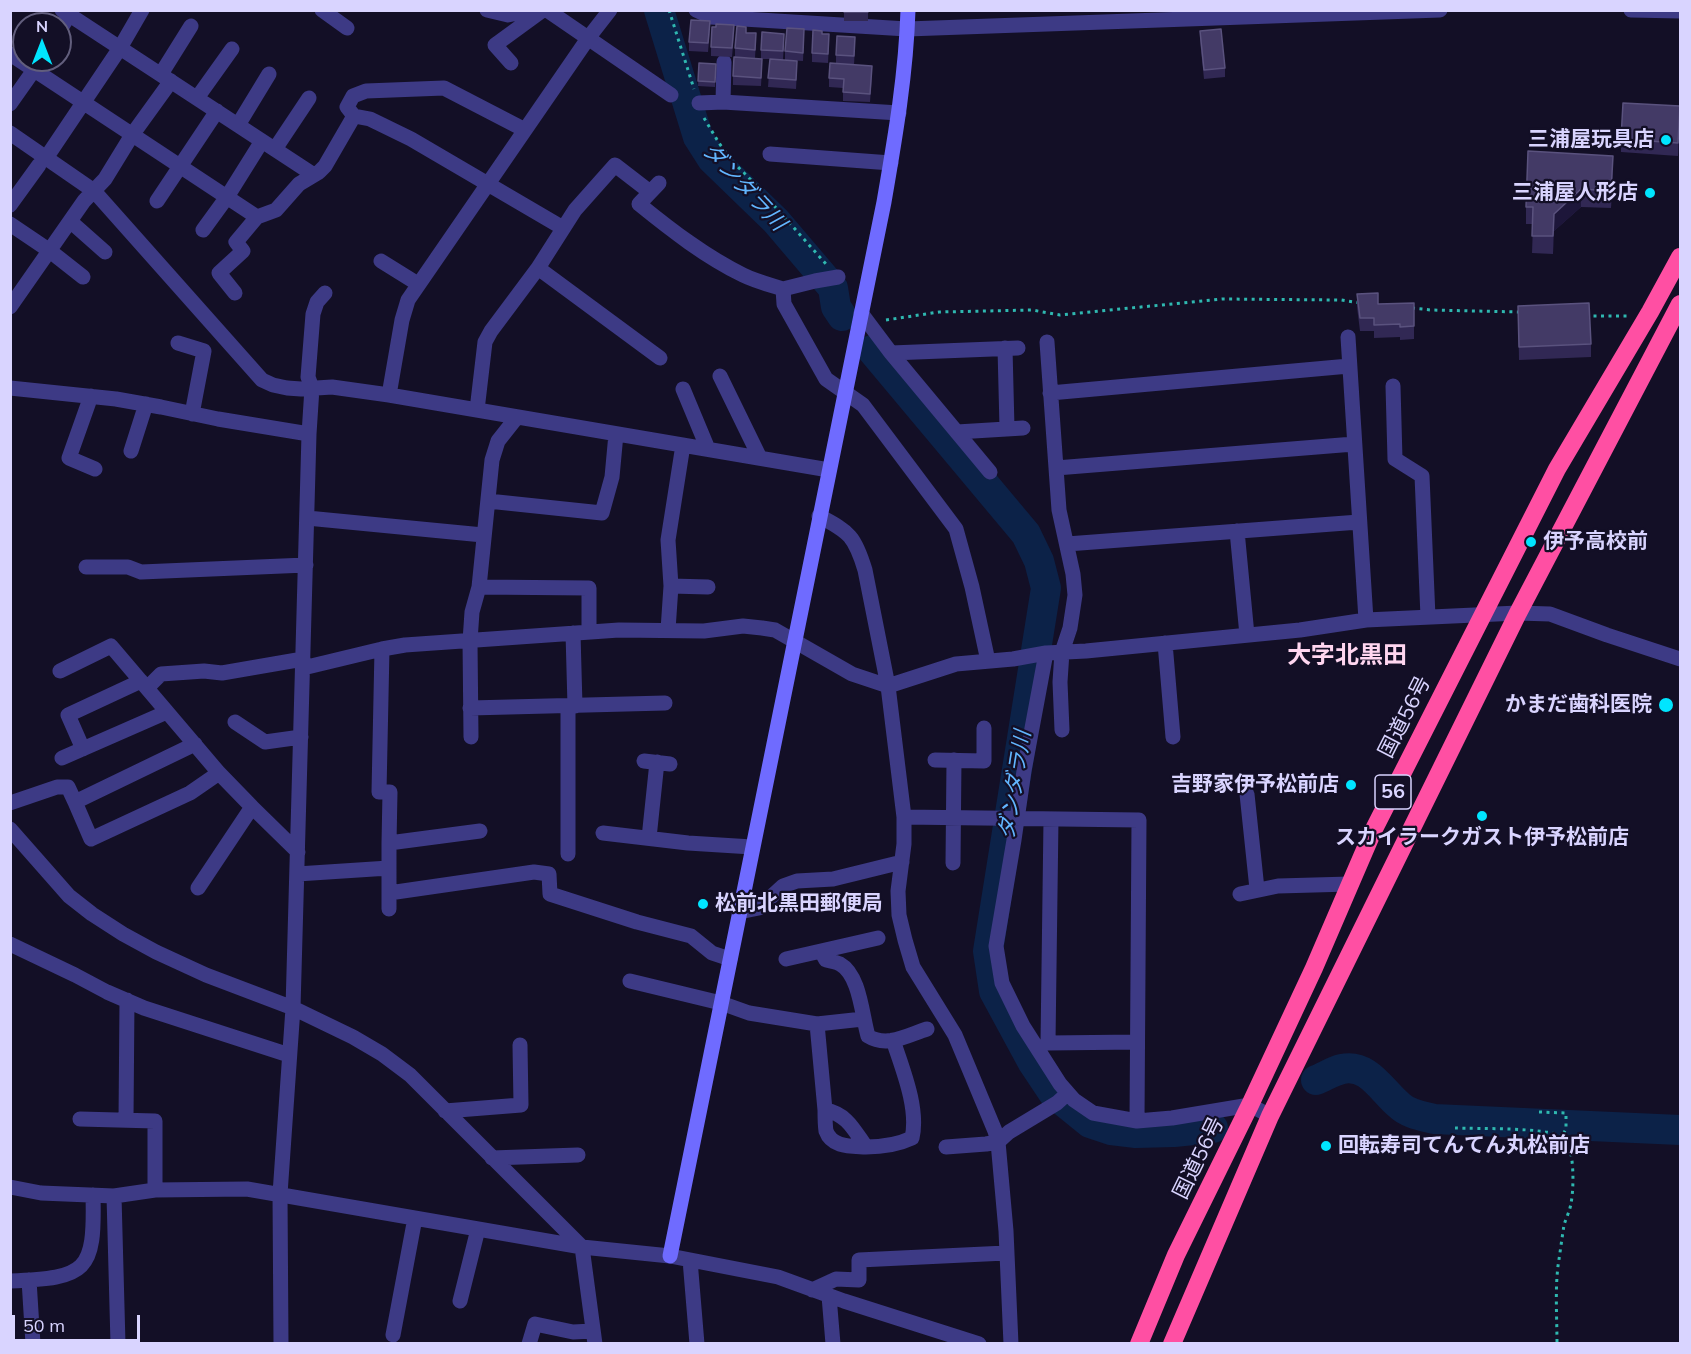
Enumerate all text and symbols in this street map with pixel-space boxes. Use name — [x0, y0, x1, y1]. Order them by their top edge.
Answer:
north arrow — [12, 12, 72, 72]
text: N — [36, 16, 48, 36]
place label: 三浦屋玩具店 — [1528, 127, 1654, 153]
marker: 三浦屋玩具店 — [1659, 133, 1673, 147]
water label: ダンダラ川 — [697, 138, 791, 236]
place label: 三浦屋人形店 — [1512, 180, 1638, 206]
marker: 三浦屋人形店 — [1643, 186, 1657, 200]
place label: 伊予高校前 — [1543, 529, 1648, 555]
marker: 伊予高校前 — [1524, 535, 1538, 549]
district label: 大字北黒田 — [1287, 642, 1407, 670]
street label: 国道56号 — [1374, 672, 1436, 762]
place label: かまだ歯科医院 — [1505, 692, 1652, 718]
marker: かまだ歯科医院 — [1657, 696, 1675, 714]
water label: ダンダラ川 — [993, 729, 1037, 841]
place label: 吉野家伊予松前店 — [1171, 772, 1339, 798]
road number: 56 — [1375, 775, 1411, 809]
marker: 吉野家伊予松前店 — [1344, 778, 1358, 792]
marker: スカイラークガスト伊予松前店 — [1475, 809, 1489, 823]
place label: スカイラークガスト伊予松前店 — [1335, 825, 1629, 851]
place label: 松前北黒田郵便局 — [715, 891, 883, 917]
marker: 松前北黒田郵便局 — [696, 897, 710, 911]
street label: 国道56号 — [1168, 1113, 1230, 1203]
place label: 回転寿司てんてん丸松前店 — [1338, 1133, 1590, 1159]
marker: 回転寿司てんてん丸松前店 — [1319, 1139, 1333, 1153]
scale bar — [15, 1303, 142, 1341]
text: 50 m — [23, 1314, 65, 1337]

